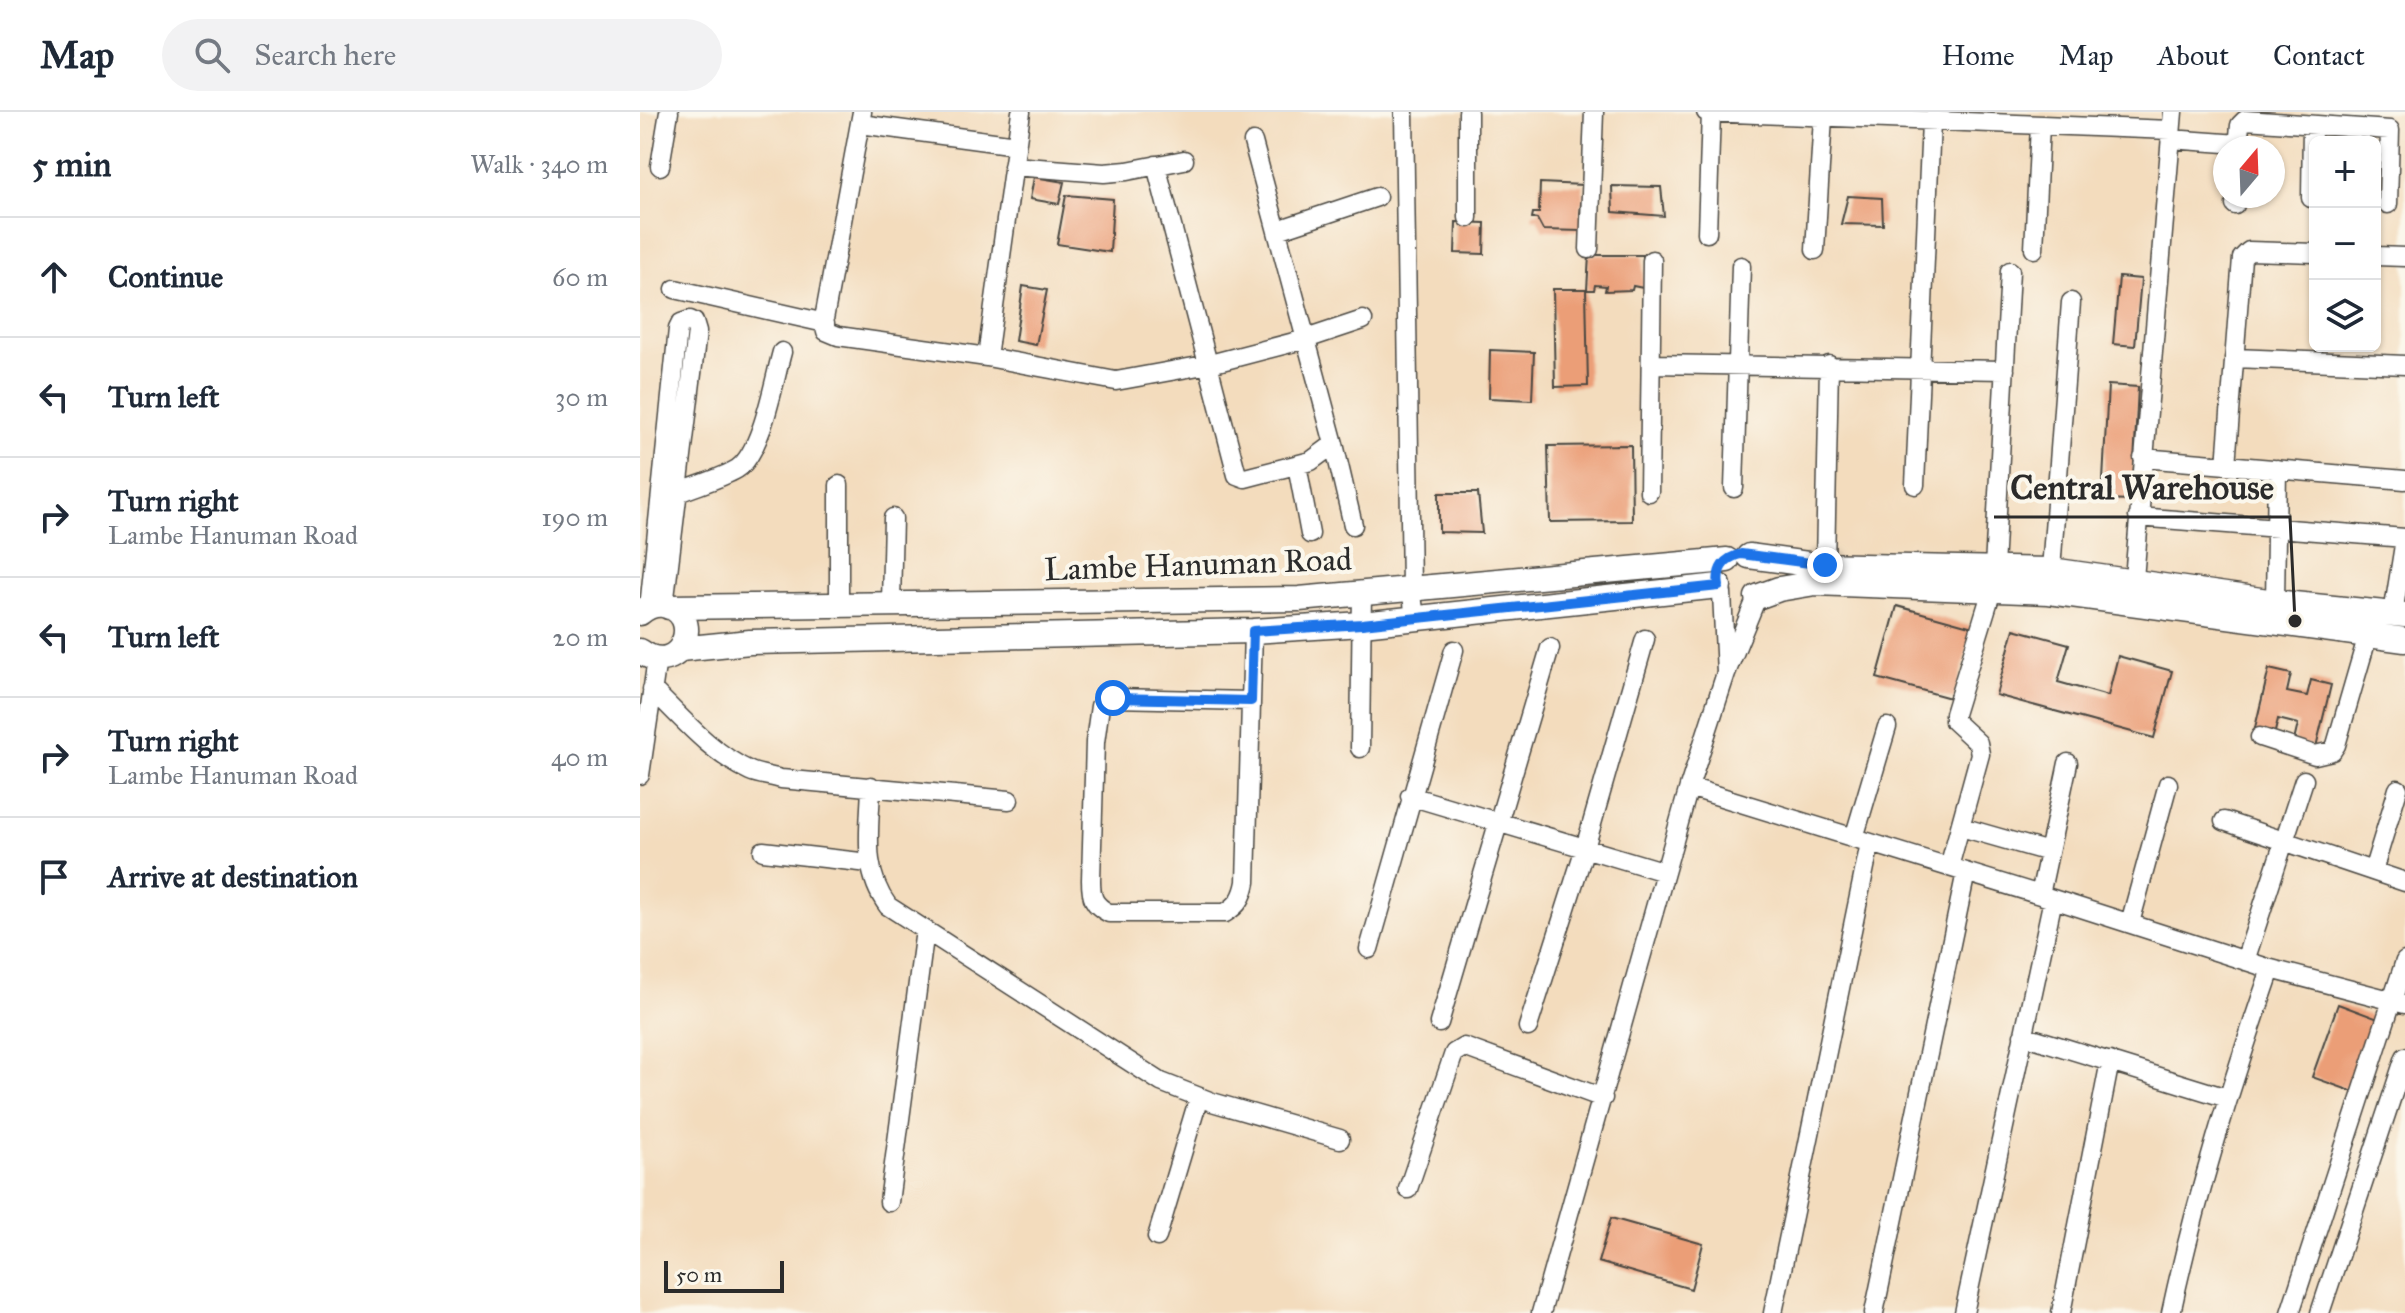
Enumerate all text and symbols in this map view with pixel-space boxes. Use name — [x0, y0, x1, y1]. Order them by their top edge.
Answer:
search box — [162, 19, 722, 91]
text: Map — [40, 32, 114, 78]
icon: search — [190, 33, 234, 77]
text: Search here — [254, 37, 396, 73]
text: Home — [1942, 38, 2015, 73]
text: Map — [2059, 38, 2113, 73]
text: About — [2157, 38, 2229, 73]
text: Contact — [2273, 38, 2365, 73]
north arrow — [2213, 136, 2285, 208]
map controls — [2309, 136, 2381, 352]
button: + — [2309, 136, 2381, 208]
text: 5 min — [32, 144, 111, 185]
text: Walk · 340 m — [470, 148, 608, 180]
button: − — [2309, 208, 2381, 280]
icon: ahead — [32, 255, 76, 299]
text: Continue — [108, 259, 223, 295]
text: 60 m — [552, 261, 608, 293]
button: layers — [2309, 280, 2381, 352]
icon: left — [32, 375, 76, 419]
text: Turn left — [108, 379, 219, 415]
text: 30 m — [555, 381, 608, 413]
callout: Central Warehouse — [1994, 459, 2290, 517]
text: Central Warehouse — [2010, 467, 2274, 508]
text: Turn right — [108, 483, 239, 519]
icon: right — [32, 495, 76, 539]
text: 190 m — [541, 501, 608, 533]
text: Lambe Hanuman Road — [108, 519, 358, 551]
street label: Lambe Hanuman Road — [1044, 540, 1353, 589]
route end — [1807, 547, 1843, 583]
icon: left — [32, 615, 76, 659]
text: Turn left — [108, 619, 219, 655]
text: 20 m — [553, 621, 608, 653]
route start — [1095, 680, 1131, 716]
text: Turn right — [108, 723, 239, 759]
icon: right — [32, 735, 76, 779]
text: 40 m — [551, 741, 608, 773]
text: Lambe Hanuman Road — [108, 759, 358, 791]
icon: arrive — [32, 855, 76, 899]
text: Arrive at destination — [108, 859, 358, 895]
scale bar — [664, 1257, 784, 1293]
text: 50 m — [676, 1261, 722, 1288]

